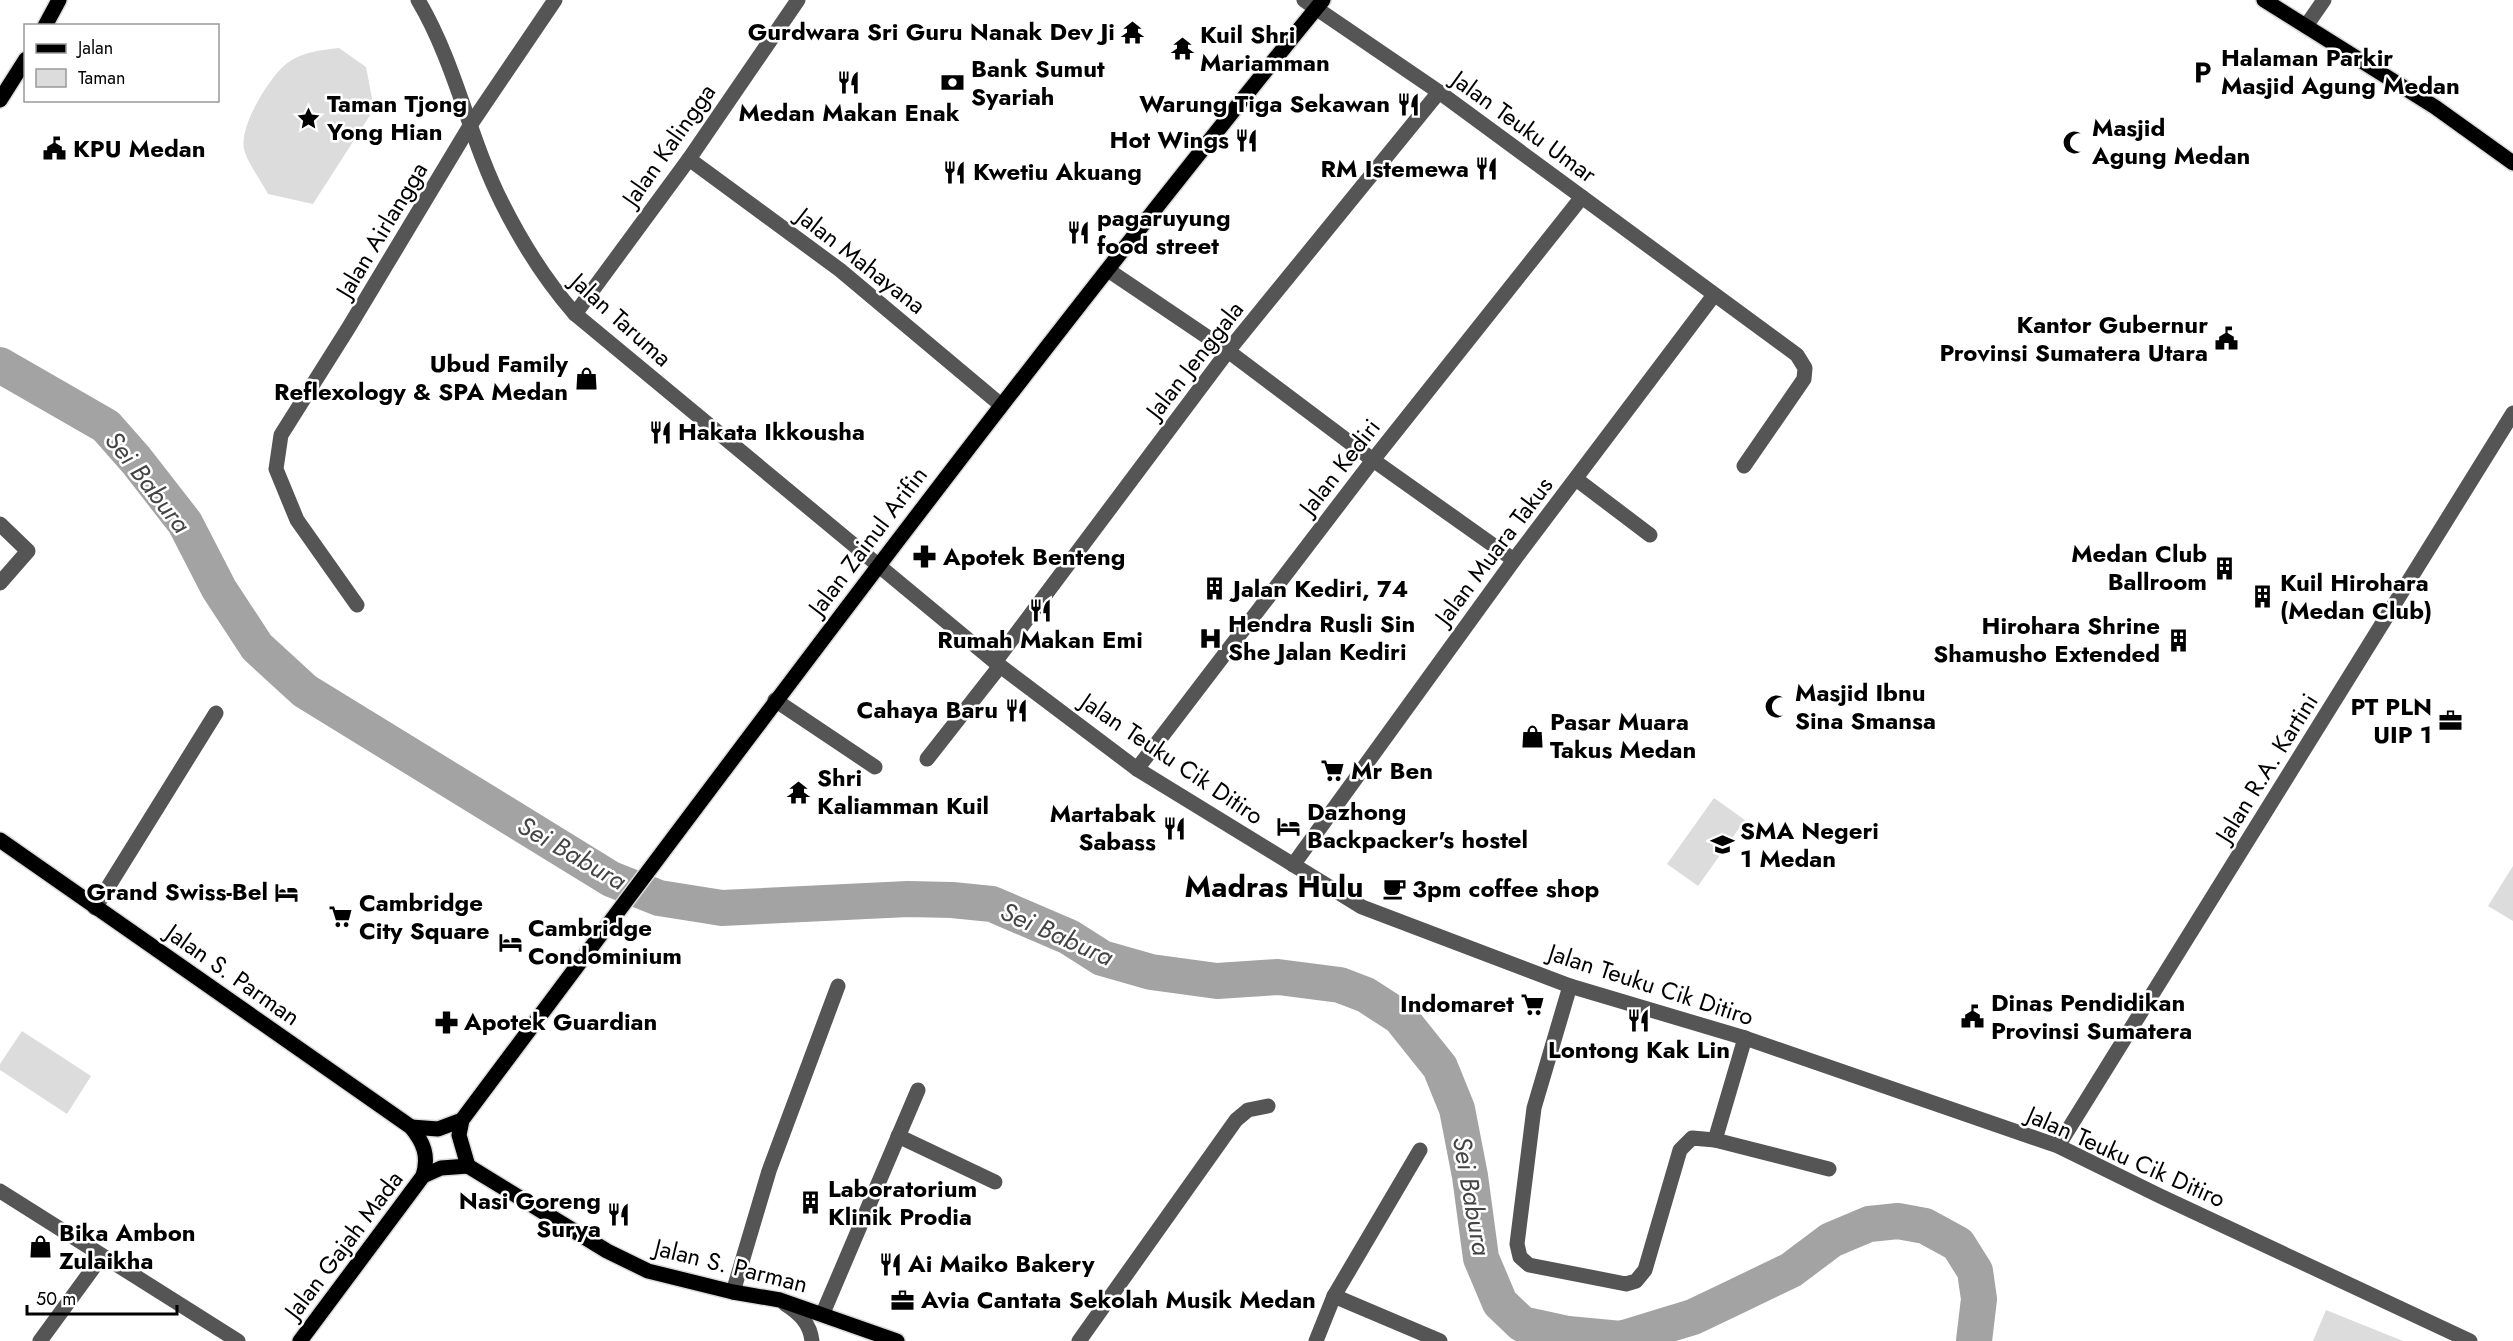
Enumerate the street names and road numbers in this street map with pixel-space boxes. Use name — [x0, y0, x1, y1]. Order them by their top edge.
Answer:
street label: Jalan Teuku Umar — [1442, 60, 1605, 192]
street label: Jalan Kalingga — [612, 76, 724, 216]
street label: Jalan Airlangga — [326, 155, 436, 307]
street label: Jalan Mahayana — [787, 197, 933, 322]
street label: Jalan Taruma — [561, 263, 680, 375]
street label: Jalan Jenggala — [1136, 293, 1252, 428]
street label: Jalan Kediri — [1289, 411, 1388, 525]
street label: Jalan Zainul Arifin — [798, 459, 935, 625]
street label: Jalan Muara Takus — [1424, 469, 1561, 635]
street label: Jalan Teuku Cik Ditiro — [1071, 683, 1271, 833]
street label: Jalan R.A. Kartini — [2205, 686, 2326, 852]
street label: Jalan S. Parman — [157, 914, 308, 1034]
street label: Jalan Teuku Cik Ditiro — [1541, 934, 1758, 1034]
street label: Jalan Teuku Cik Ditiro — [2019, 1096, 2231, 1216]
street label: Jalan Gajah Mada — [274, 1163, 411, 1329]
street label: Jalan S. Parman — [648, 1229, 811, 1301]

